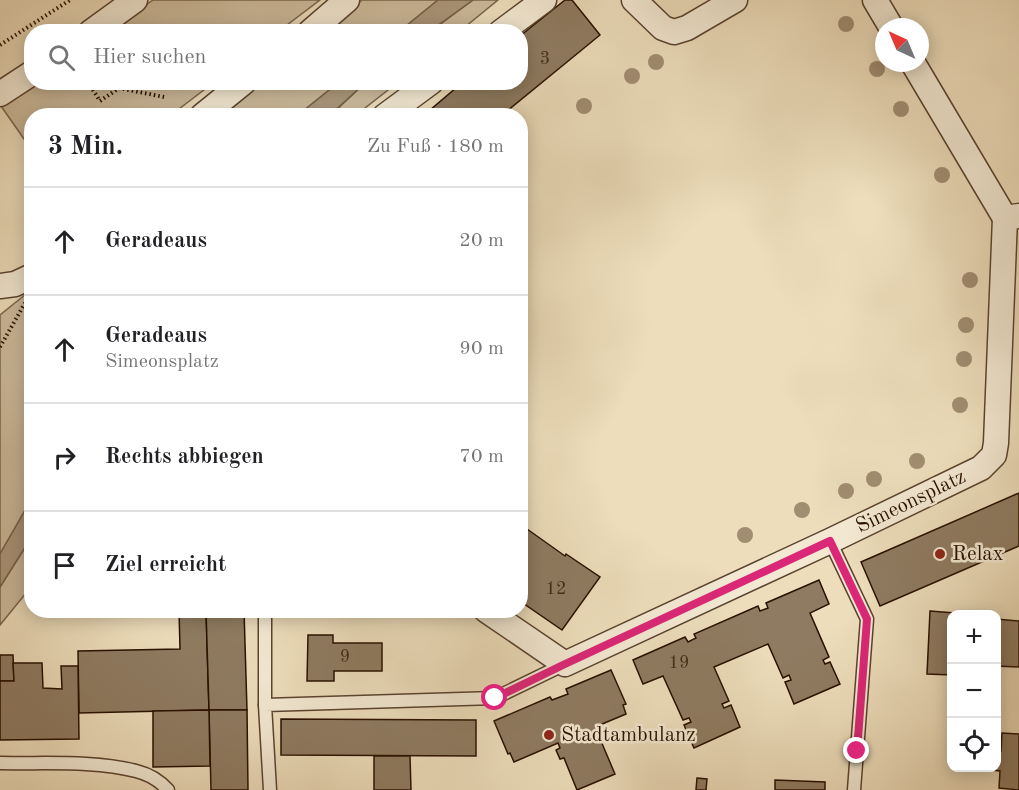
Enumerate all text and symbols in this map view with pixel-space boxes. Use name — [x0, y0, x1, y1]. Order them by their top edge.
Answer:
north arrow — [875, 18, 929, 72]
search box — [24, 24, 528, 90]
icon: search — [45, 41, 78, 74]
text: Hier suchen — [93, 46, 206, 68]
house number: 3 — [540, 50, 550, 68]
text: 3 Min. — [48, 134, 123, 160]
text: Zu Fuß · 180 m — [367, 137, 504, 157]
icon: ahead — [48, 225, 81, 258]
text: Geradeaus — [105, 230, 207, 252]
text: 20 m — [459, 231, 504, 251]
text: Geradeaus — [105, 325, 207, 347]
icon: ahead — [48, 333, 81, 366]
text: 90 m — [459, 339, 504, 359]
text: Simeonsplatz — [105, 352, 219, 372]
icon: right — [48, 441, 81, 474]
text: Rechts abbiegen — [105, 446, 264, 468]
text: 70 m — [459, 447, 504, 467]
street label: Simeonsplatz — [853, 466, 969, 538]
place label: Relax — [952, 544, 1004, 565]
marker: Relax — [933, 547, 947, 561]
icon: arrive — [48, 549, 81, 582]
text: Ziel erreicht — [105, 554, 226, 576]
house number: 12 — [546, 580, 566, 598]
map controls — [947, 610, 1001, 772]
button: + — [947, 610, 1001, 664]
house number: 9 — [340, 648, 350, 666]
house number: 19 — [669, 654, 689, 672]
button: − — [947, 664, 1001, 718]
route start — [481, 684, 507, 710]
button: locate — [947, 718, 1001, 772]
place label: Stadtambulanz — [561, 725, 696, 746]
marker: Stadtambulanz — [542, 728, 556, 742]
route end — [843, 737, 869, 763]

